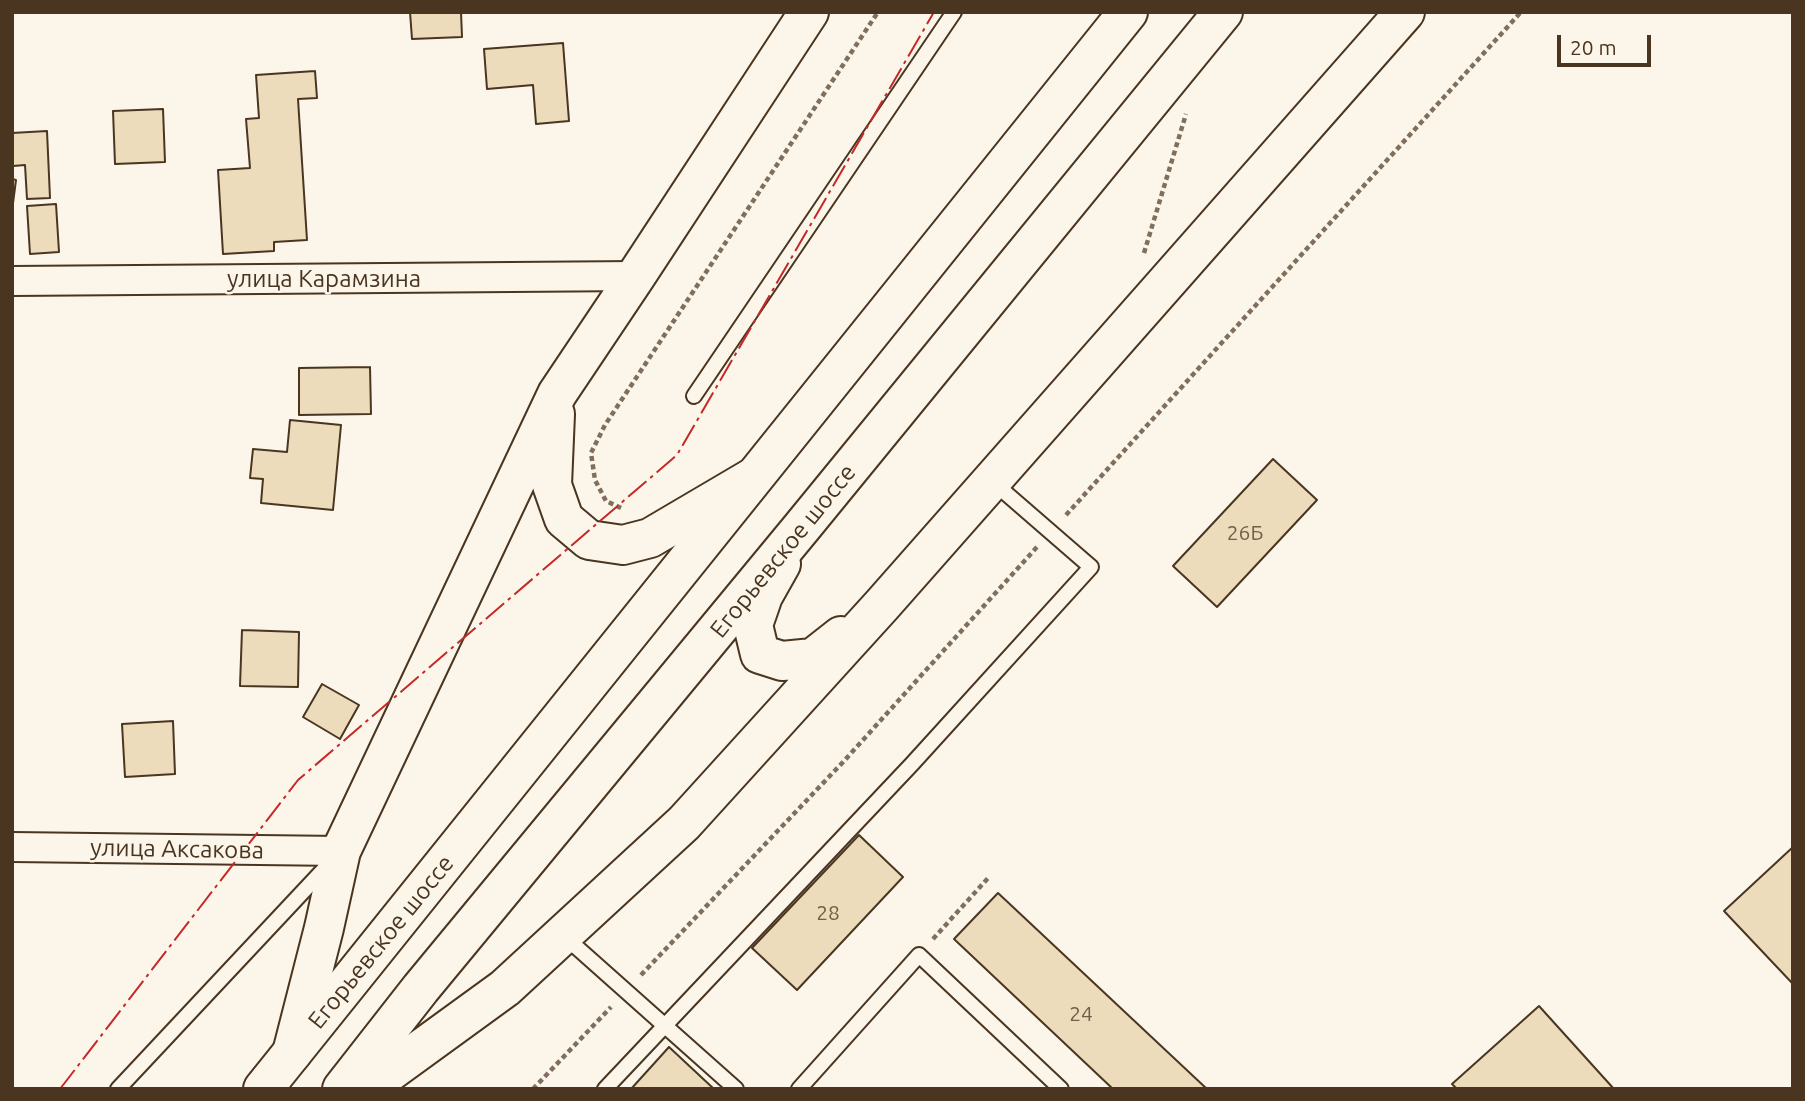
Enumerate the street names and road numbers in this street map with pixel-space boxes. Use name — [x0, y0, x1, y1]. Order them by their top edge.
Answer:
street label: улица Карамзина — [227, 265, 421, 293]
street label: Егорьевское шоссе — [704, 458, 862, 644]
street label: улица Аксакова — [90, 833, 264, 865]
street label: Егорьевское шоссе — [302, 849, 460, 1035]

